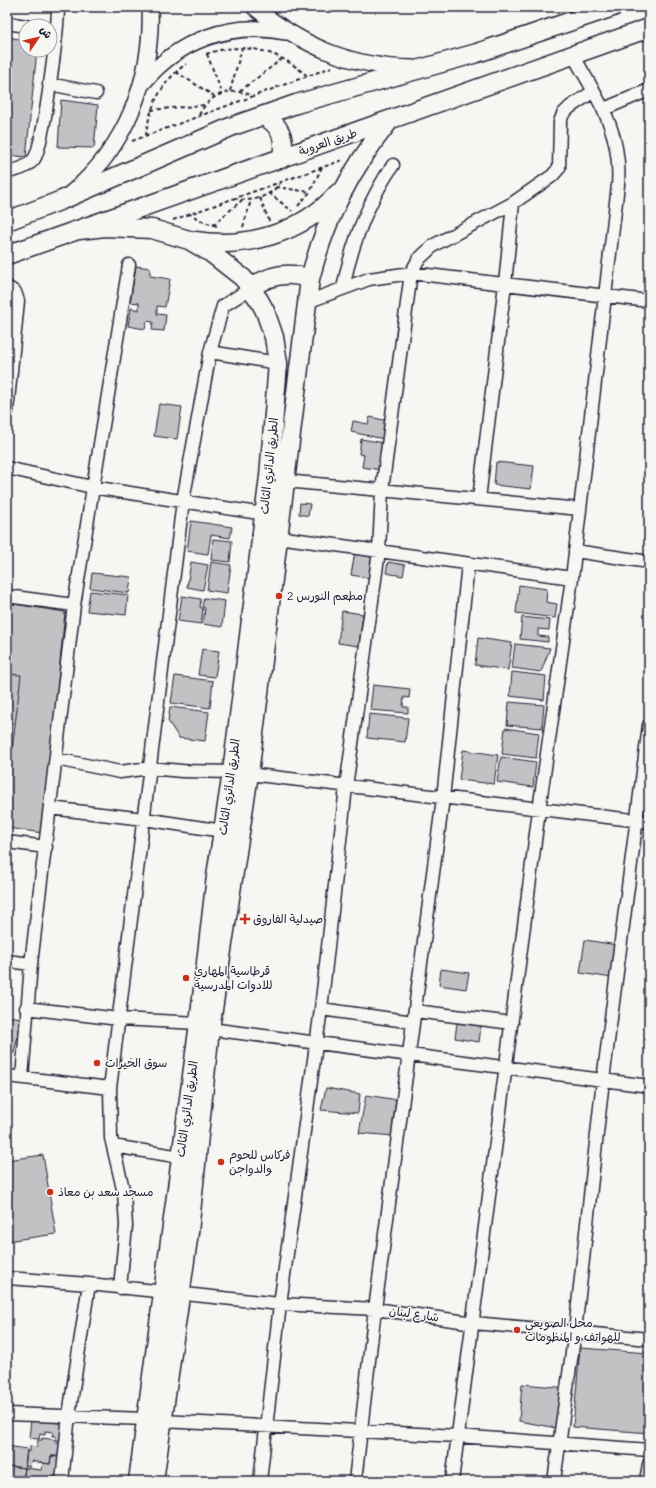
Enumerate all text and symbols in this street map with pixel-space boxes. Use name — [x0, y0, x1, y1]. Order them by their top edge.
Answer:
north arrow — [18, 18, 58, 58]
text: ش — [37, 23, 55, 41]
street label: طريق العروبة — [297, 125, 359, 159]
street label: الطريق الدائري الثالث — [256, 417, 283, 515]
place label: مطعم النورس 2 — [287, 588, 363, 605]
marker: مطعم النورس 2 — [274, 591, 284, 601]
street label: الطريق الدائري الثالث — [214, 738, 245, 836]
place label: صيدلية الفاروق — [253, 911, 323, 927]
marker: صيدلية الفاروق — [240, 914, 250, 924]
place label: قرطاسية المهاري للادوات المدرسية — [194, 963, 273, 993]
marker: قرطاسية المهاري للادوات المدرسية — [181, 973, 191, 983]
place label: سوق الخيرات — [105, 1055, 167, 1070]
marker: سوق الخيرات — [92, 1058, 102, 1068]
street label: الطريق الدائري الثالث — [172, 1060, 203, 1158]
place label: فركاس للحوم والدواجن — [229, 1147, 290, 1177]
marker: فركاس للحوم والدواجن — [216, 1157, 226, 1167]
place label: مسجد سعد بن معاذ — [58, 1184, 153, 1200]
marker: مسجد سعد بن معاذ — [45, 1187, 55, 1197]
street label: شارع لبنان — [388, 1303, 440, 1326]
place label: محل الصويعي للهواتف و المنظومات — [525, 1315, 621, 1345]
marker: محل الصويعي للهواتف و المنظومات — [512, 1325, 522, 1335]

